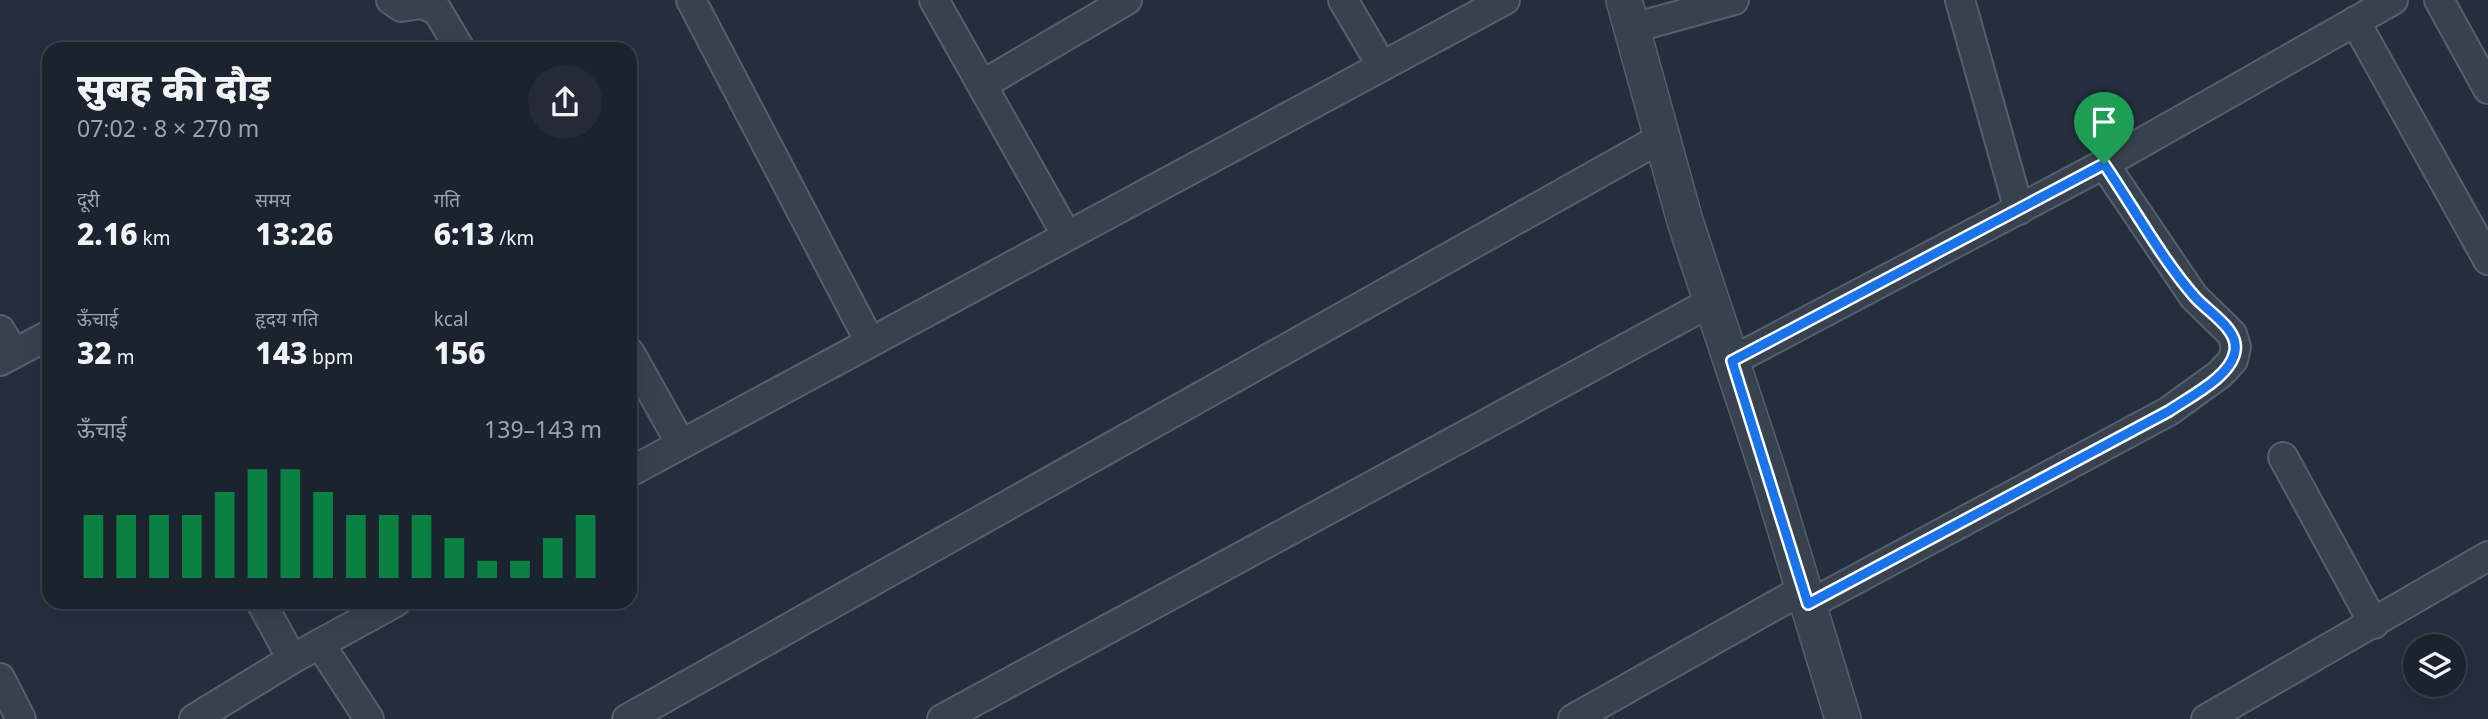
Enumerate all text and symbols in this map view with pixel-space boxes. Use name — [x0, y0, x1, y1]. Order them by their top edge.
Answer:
text: सुबह की दौड़ — [77, 60, 271, 112]
button: share — [528, 65, 602, 139]
pin — [2074, 92, 2134, 164]
icon: arrive — [2085, 103, 2123, 141]
text: 07:02 · 8 × 270 m — [77, 112, 259, 144]
text: दूरी — [77, 187, 100, 213]
text: समय — [255, 187, 291, 213]
text: गति — [434, 187, 460, 213]
text: 2.16 — [77, 213, 138, 254]
text: 13:26 — [255, 213, 333, 254]
text: 6:13 — [434, 213, 494, 254]
text: km — [138, 225, 170, 251]
text: /km — [494, 225, 534, 251]
text: ऊँचाई — [77, 306, 118, 332]
text: हृदय गति — [255, 306, 318, 332]
text: kcal — [434, 306, 468, 332]
text: 32 — [77, 332, 112, 373]
text: 143 — [255, 332, 307, 373]
text: 156 — [434, 332, 486, 373]
text: m — [112, 344, 134, 370]
text: bpm — [307, 344, 353, 370]
text: ऊँचाई — [77, 413, 127, 445]
text: 139–143 m — [484, 413, 602, 445]
map controls — [2403, 634, 2466, 697]
button: layers — [2403, 634, 2466, 697]

